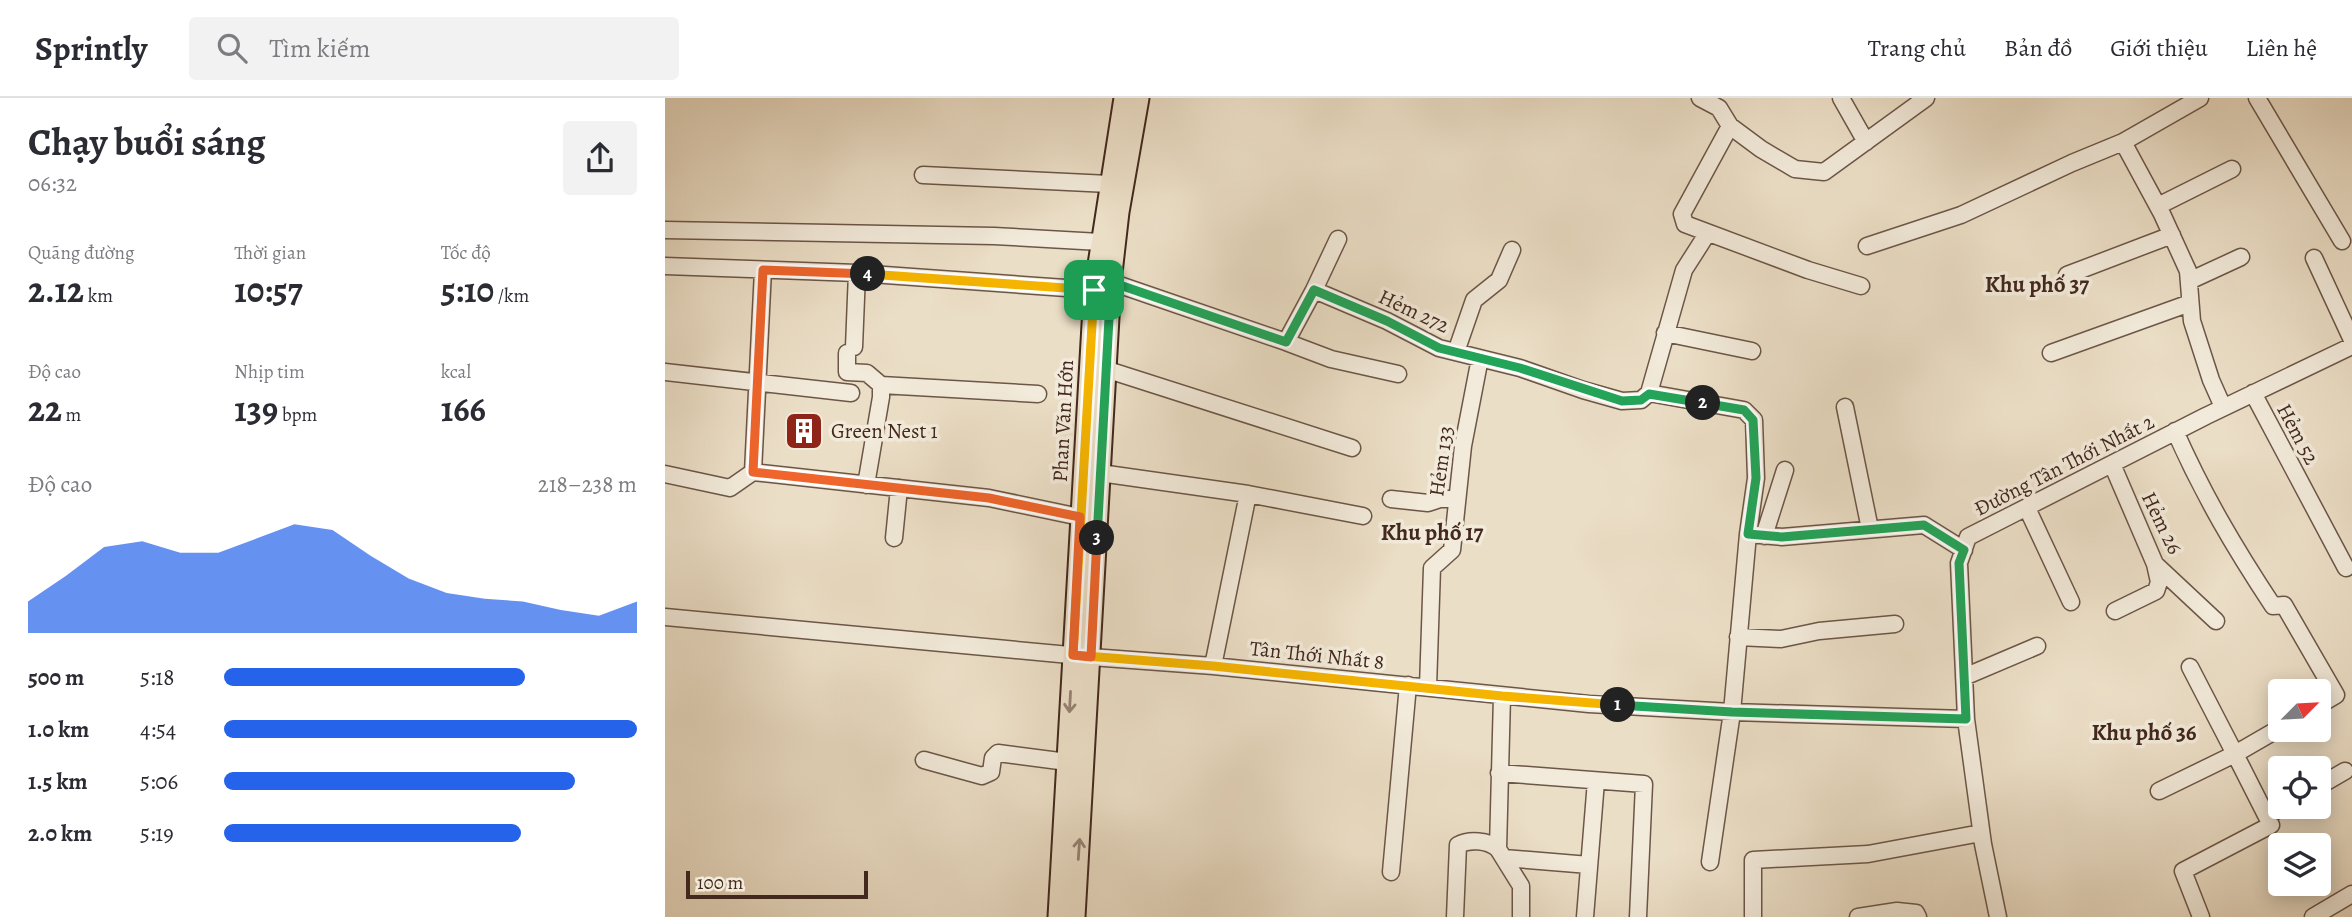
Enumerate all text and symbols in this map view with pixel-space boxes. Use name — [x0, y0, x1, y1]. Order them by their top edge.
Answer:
search box — [189, 17, 679, 80]
text: Sprintly — [35, 26, 147, 71]
icon: search — [213, 29, 251, 67]
text: Tìm kiếm — [269, 31, 370, 66]
text: Trang chủ — [1868, 32, 1966, 64]
text: Bản đồ — [2004, 32, 2072, 64]
text: Giới thiệu — [2110, 32, 2208, 64]
text: Liên hệ — [2246, 32, 2317, 64]
text: Chạy buổi sáng — [28, 116, 266, 168]
button: share — [563, 121, 637, 195]
text: 06:32 — [28, 168, 77, 199]
text: Quãng đường — [28, 240, 135, 266]
text: Thời gian — [234, 240, 306, 266]
text: Tốc độ — [441, 240, 491, 266]
pin: 4 — [851, 256, 885, 292]
text: 4 — [863, 260, 872, 286]
pin — [1064, 260, 1124, 320]
text: 2.12 — [28, 266, 84, 314]
text: 10:57 — [234, 266, 303, 314]
text: 5:10 — [441, 266, 494, 314]
district label: Khu phố 37 — [1985, 269, 2089, 300]
icon: arrive — [1075, 271, 1113, 309]
street label: Hẻm 272 — [1374, 282, 1454, 340]
text: km — [84, 283, 113, 309]
text: /km — [494, 283, 529, 309]
text: Độ cao — [28, 359, 81, 385]
text: Nhịp tim — [234, 359, 305, 385]
text: kcal — [441, 359, 471, 385]
street label: Phan Văn Hớn — [1046, 359, 1080, 483]
text: 22 — [28, 385, 62, 433]
text: 139 — [234, 385, 278, 433]
text: 166 — [441, 385, 486, 433]
pin: 2 — [1685, 386, 1721, 420]
text: 2 — [1698, 389, 1707, 415]
street label: Hẻm 52 — [2270, 399, 2326, 469]
text: m — [62, 402, 81, 428]
text: bpm — [278, 402, 317, 428]
street label: Đường Tân Thới Nhất 2 — [1969, 407, 2159, 523]
building icon: Green Nest 1 — [783, 410, 825, 452]
place label: Green Nest 1 — [831, 417, 938, 445]
street label: Hẻm 133 — [1422, 424, 1460, 498]
text: Độ cao — [28, 469, 92, 500]
text: 218–238 m — [538, 469, 637, 500]
street label: Hẻm 26 — [2135, 487, 2189, 559]
district label: Khu phố 17 — [1381, 517, 1483, 548]
pin: 3 — [1079, 520, 1115, 556]
text: 3 — [1092, 524, 1101, 550]
street label: Tân Thới Nhất 8 — [1248, 634, 1386, 676]
text: 500 m — [28, 662, 84, 693]
text: 5:18 — [140, 662, 174, 693]
north arrow — [2268, 679, 2331, 742]
map controls — [2268, 679, 2331, 896]
pin: 1 — [1601, 688, 1635, 722]
one-way arrow — [1064, 690, 1077, 713]
text: 1 — [1614, 691, 1621, 717]
text: 1.0 km — [28, 714, 89, 745]
text: 4:54 — [140, 714, 176, 745]
district label: Khu phố 36 — [2091, 717, 2197, 748]
button: locate — [2268, 756, 2331, 819]
text: 1.5 km — [28, 766, 88, 797]
text: 5:06 — [140, 766, 178, 797]
text: 2.0 km — [28, 818, 92, 849]
text: 5:19 — [140, 818, 174, 849]
button: layers — [2268, 833, 2331, 896]
one-way arrow — [1073, 838, 1086, 861]
scale bar — [686, 868, 868, 900]
text: 100 m — [697, 870, 743, 896]

